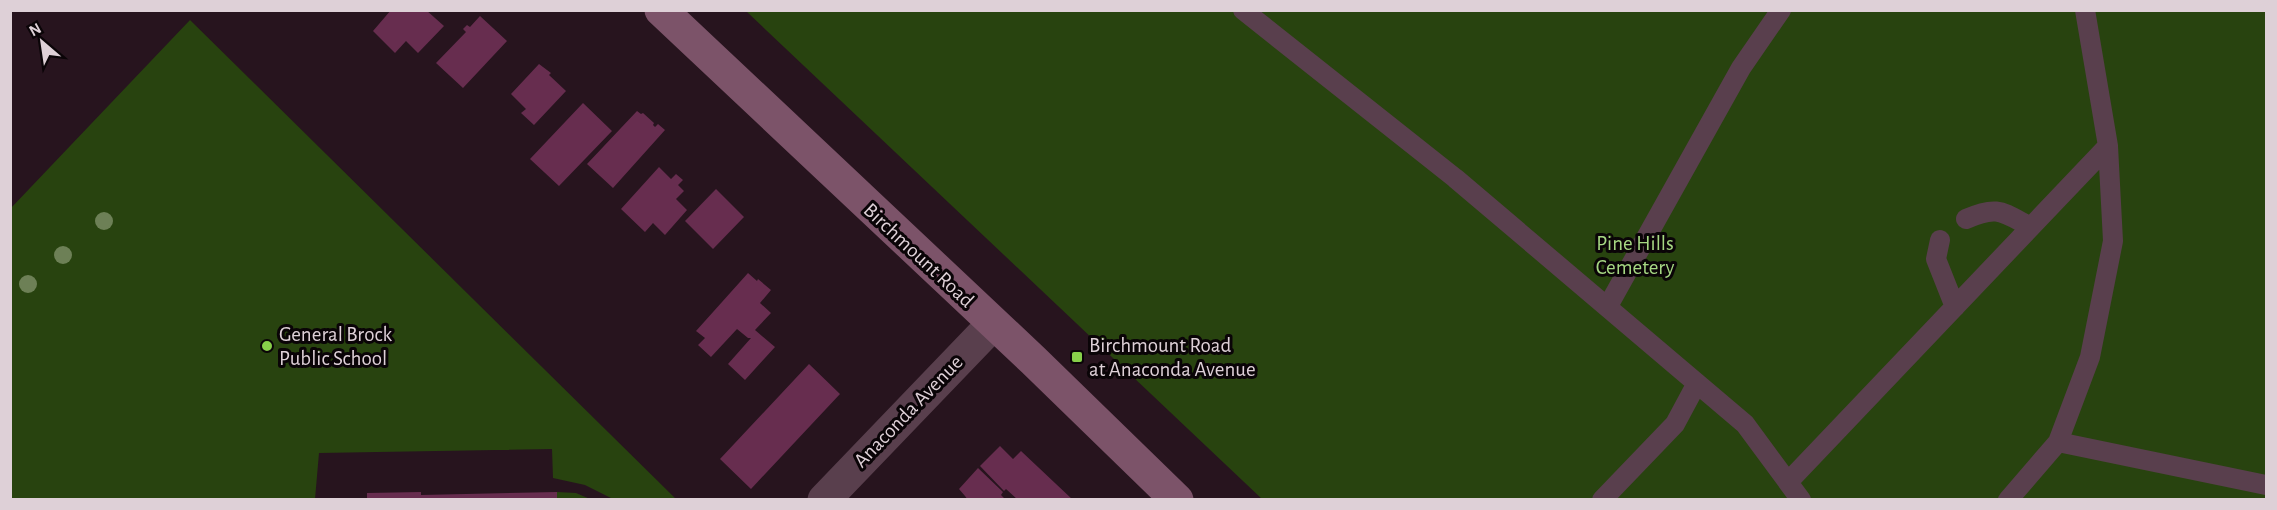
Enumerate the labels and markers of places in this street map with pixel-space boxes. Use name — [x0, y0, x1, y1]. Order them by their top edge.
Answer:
place label: General Brock Public School — [279, 324, 393, 369]
place label: Birchmount Road at Anaconda Avenue — [1089, 335, 1256, 380]
marker: General Brock Public School — [260, 339, 274, 353]
marker: Birchmount Road at Anaconda Avenue — [1070, 350, 1084, 364]

